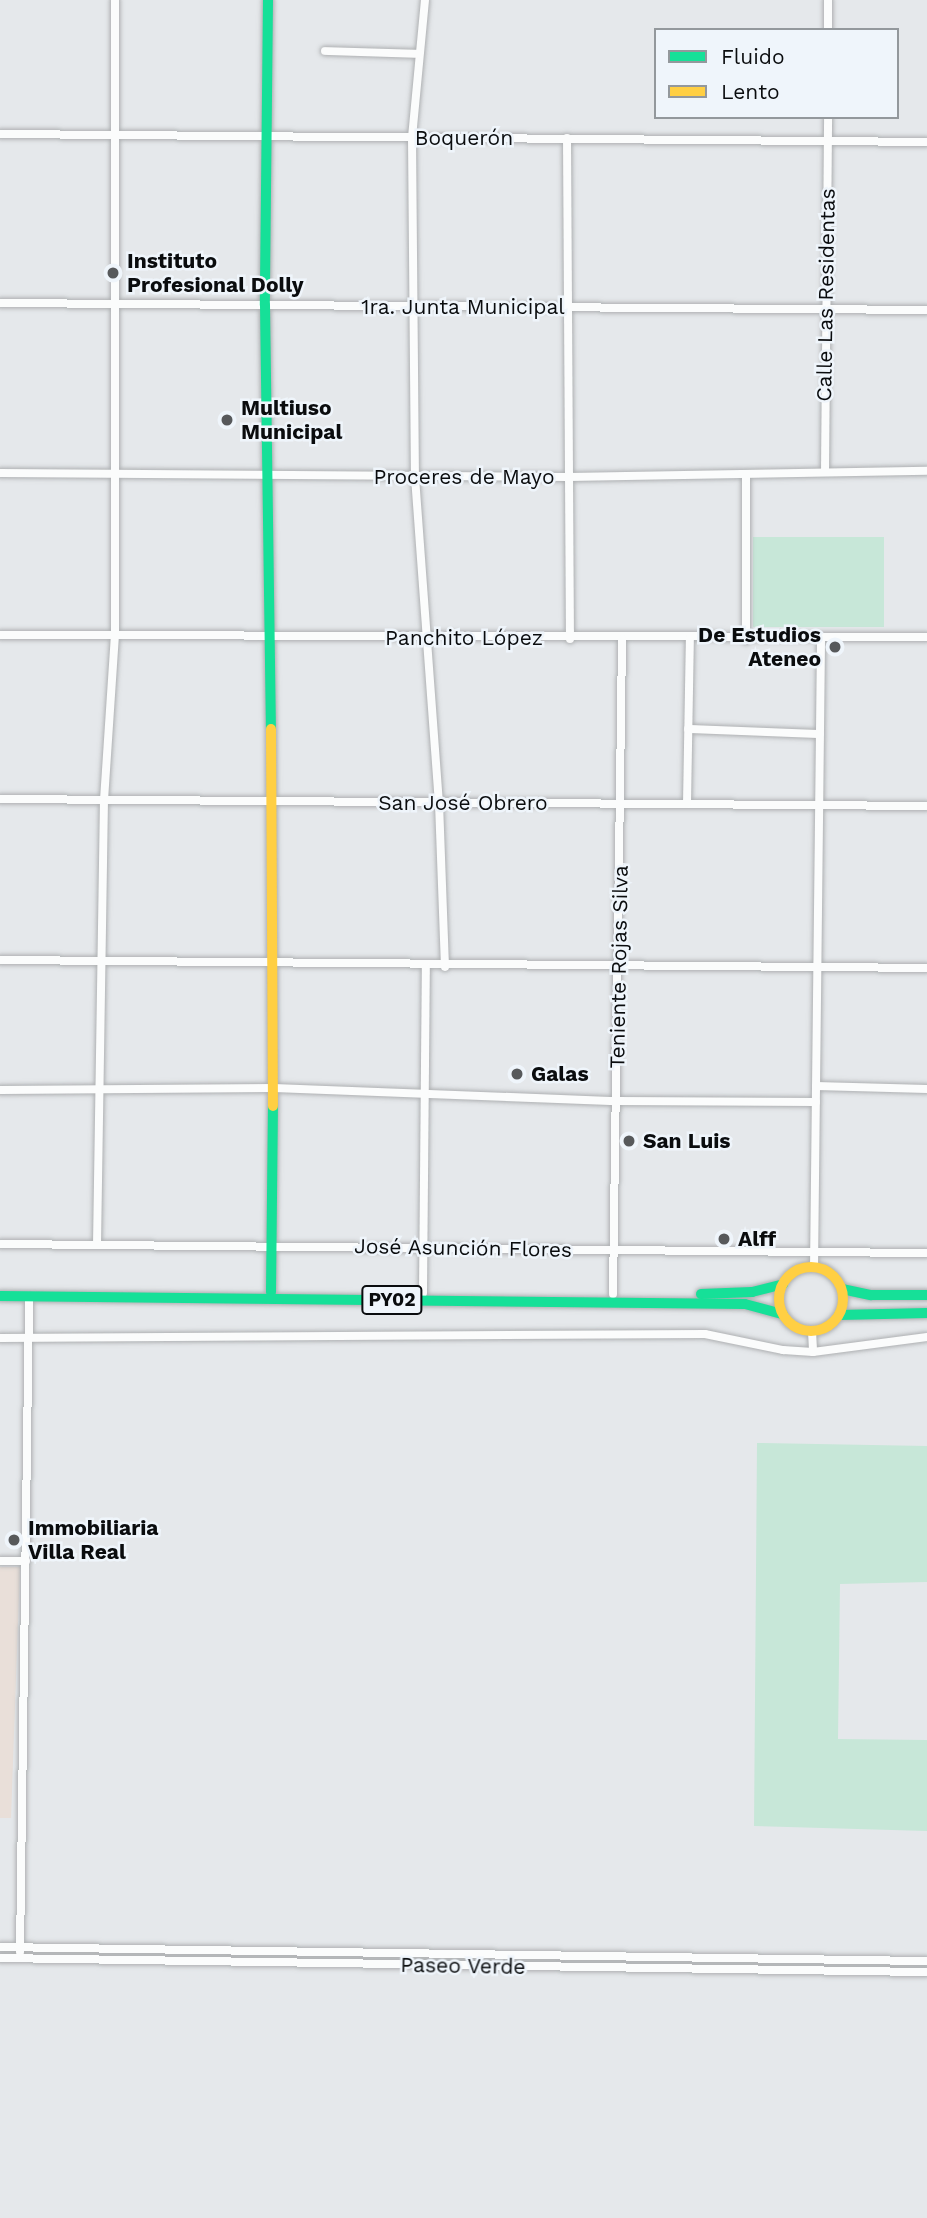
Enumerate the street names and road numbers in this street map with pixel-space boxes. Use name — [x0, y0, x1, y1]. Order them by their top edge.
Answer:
street label: Boquerón — [415, 125, 513, 151]
street label: Calle Las Residentas — [812, 188, 840, 402]
street label: 1ra. Junta Municipal — [361, 294, 565, 320]
street label: Proceres de Mayo — [373, 464, 555, 490]
street label: Panchito López — [385, 625, 543, 651]
street label: San José Obrero — [378, 790, 548, 816]
street label: Teniente Rojas Silva — [605, 865, 633, 1069]
street label: José Asunción Flores — [353, 1233, 573, 1263]
road number: PY02 — [360, 1284, 424, 1316]
street label: Paseo Verde — [400, 1952, 526, 1980]

